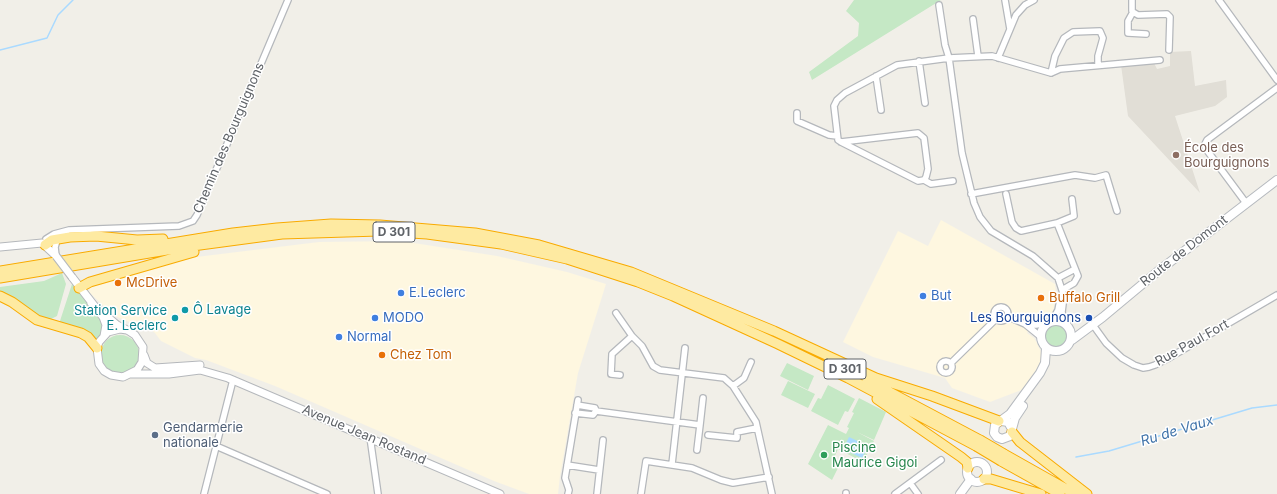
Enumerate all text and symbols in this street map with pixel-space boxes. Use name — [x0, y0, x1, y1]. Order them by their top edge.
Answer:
street label: Chemin des Bourguignons — [190, 60, 268, 216]
place label: École des Bourguignons — [1184, 140, 1269, 171]
marker: École des Bourguignons — [1171, 150, 1181, 160]
street label: Route de Domont — [1137, 212, 1231, 290]
road number: D 301 — [373, 222, 415, 242]
place label: McDrive — [126, 275, 177, 291]
marker: McDrive — [113, 278, 123, 288]
place label: E.Leclerc — [409, 285, 466, 301]
marker: E.Leclerc — [396, 288, 406, 298]
place label: But — [931, 288, 951, 304]
place label: Buffalo Grill — [1049, 290, 1120, 306]
marker: But — [918, 291, 928, 301]
marker: Buffalo Grill — [1036, 293, 1046, 303]
place label: Ô Lavage — [193, 302, 251, 318]
place label: Station Service E. Leclerc — [74, 303, 167, 334]
marker: Ô Lavage — [180, 305, 190, 315]
place label: MODO — [383, 310, 424, 326]
place label: Les Bourguignons — [970, 310, 1081, 326]
marker: Station Service E. Leclerc — [170, 313, 180, 323]
marker: MODO — [370, 313, 380, 323]
marker: Les Bourguignons — [1084, 313, 1094, 323]
street label: Rue Paul Fort — [1152, 316, 1232, 370]
place label: Normal — [347, 329, 392, 345]
marker: Normal — [334, 332, 344, 342]
place label: Chez Tom — [390, 347, 452, 363]
marker: Chez Tom — [377, 350, 387, 360]
road number: D 301 — [824, 359, 866, 379]
street label: Avenue Jean Rostand — [300, 402, 428, 468]
water label: Ru de Vaux — [1139, 412, 1215, 450]
place label: Gendarmerie nationale — [163, 420, 243, 451]
marker: Gendarmerie nationale — [150, 430, 160, 440]
place label: Piscine Maurice Gigoi — [832, 440, 917, 471]
marker: Piscine Maurice Gigoi — [819, 450, 829, 460]

